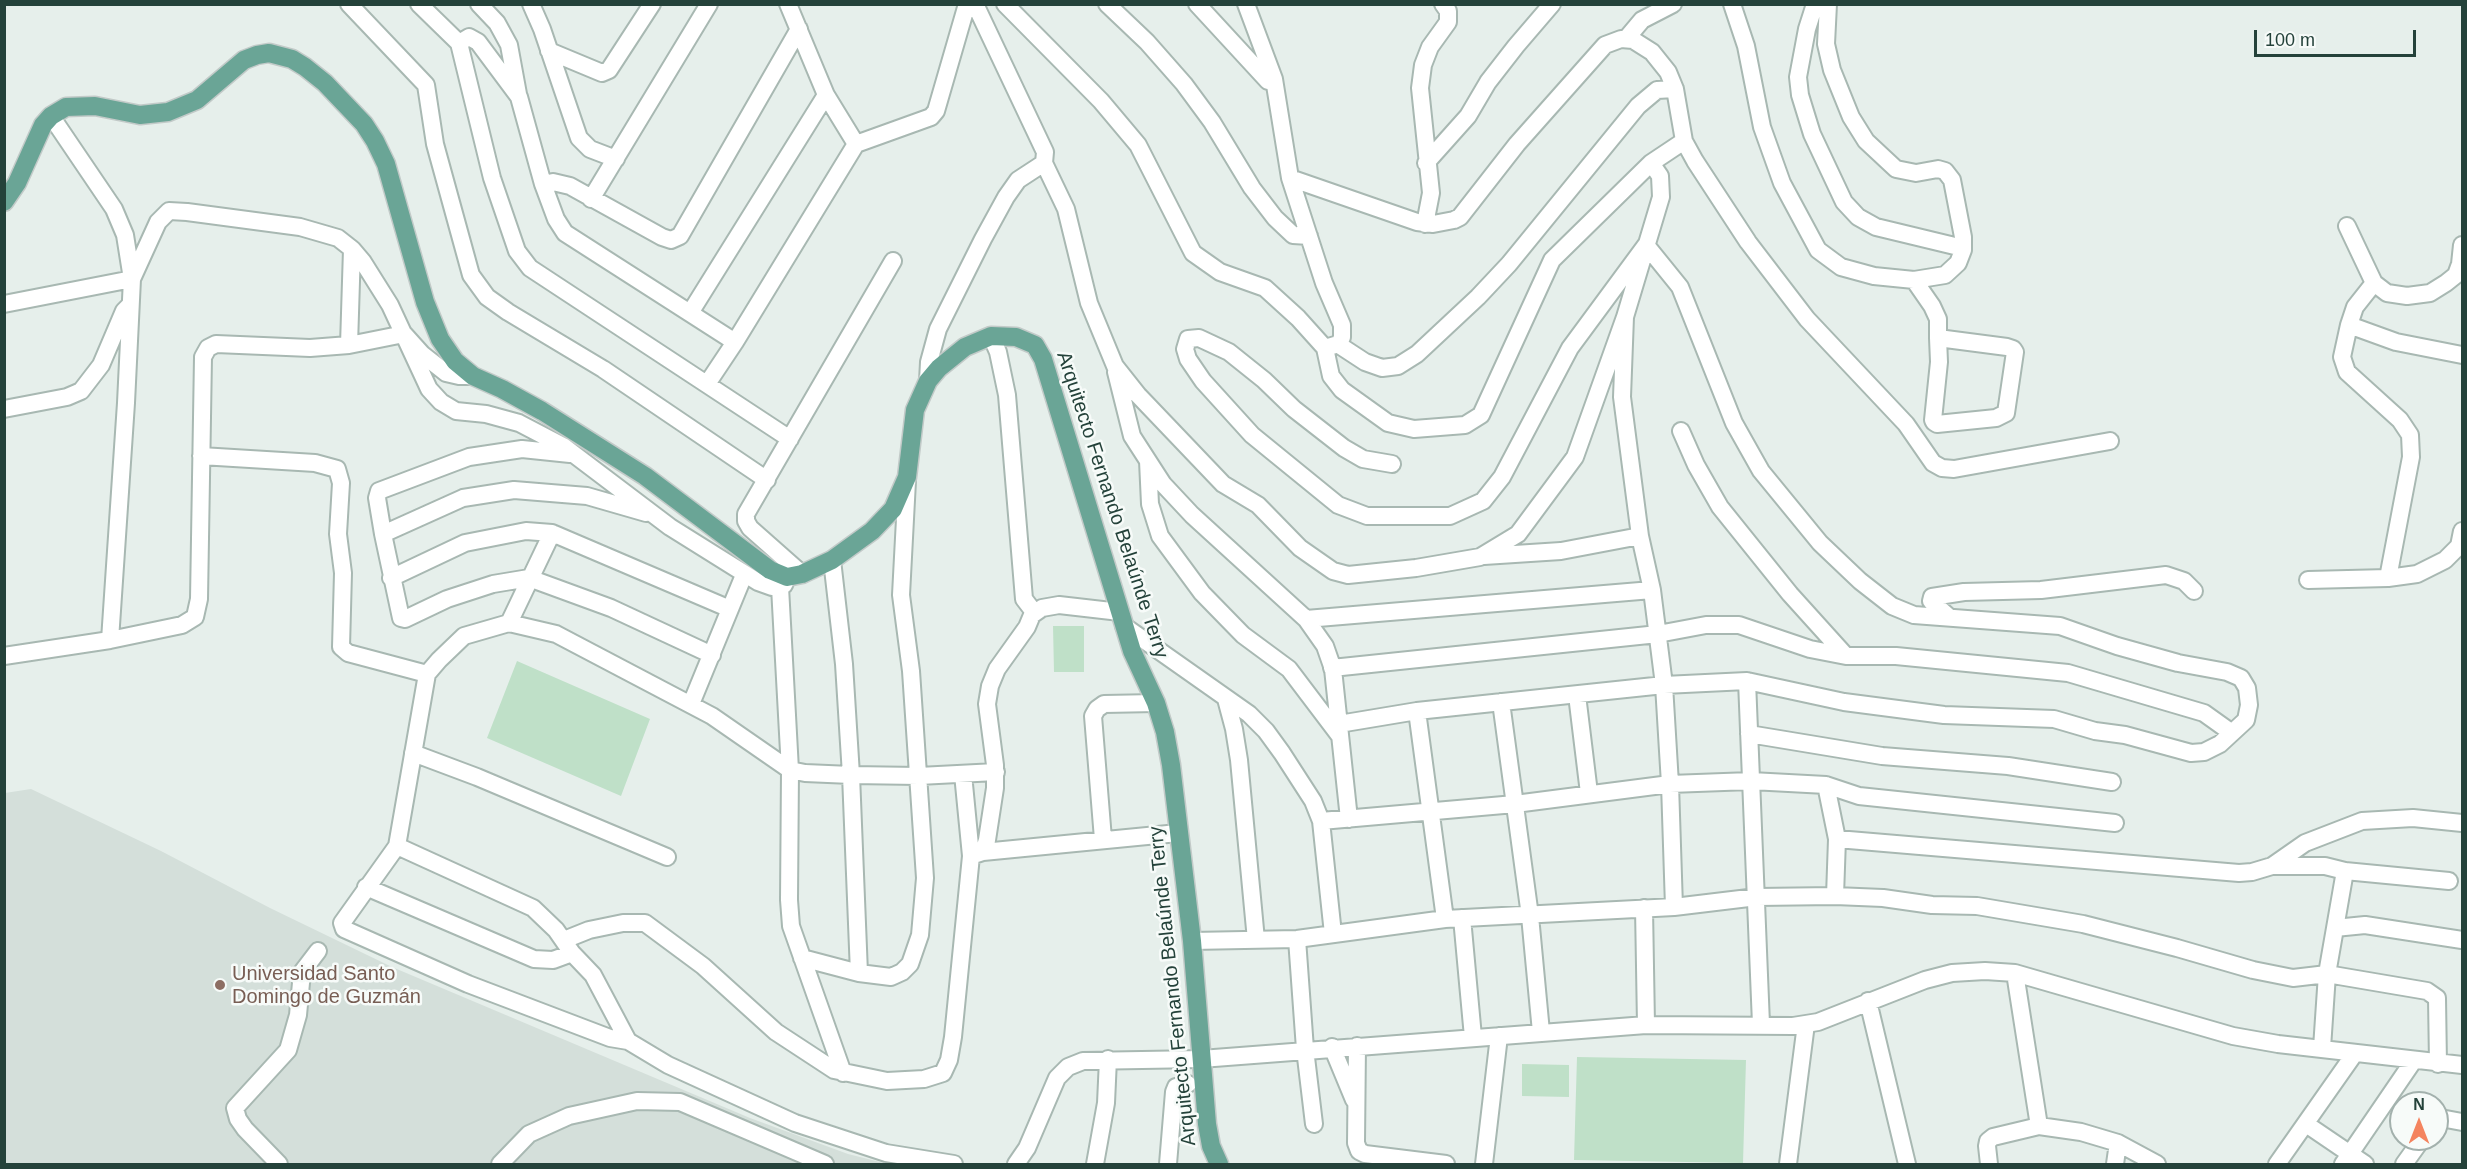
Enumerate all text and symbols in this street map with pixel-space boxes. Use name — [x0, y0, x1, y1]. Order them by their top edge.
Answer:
scale bar — [2257, 18, 2419, 56]
text: 100 m — [2265, 30, 2315, 50]
street label: Arquitecto Fernando Belaúnde Terry — [1051, 349, 1173, 661]
street label: Arquitecto Fernando Belaúnde Terry — [1144, 825, 1202, 1147]
place label: Universidad Santo Domingo de Guzmán — [232, 962, 421, 1009]
marker: Universidad Santo Domingo de Guzmán — [213, 978, 227, 992]
north arrow — [2389, 1091, 2449, 1151]
text: N — [2413, 1096, 2425, 1113]

